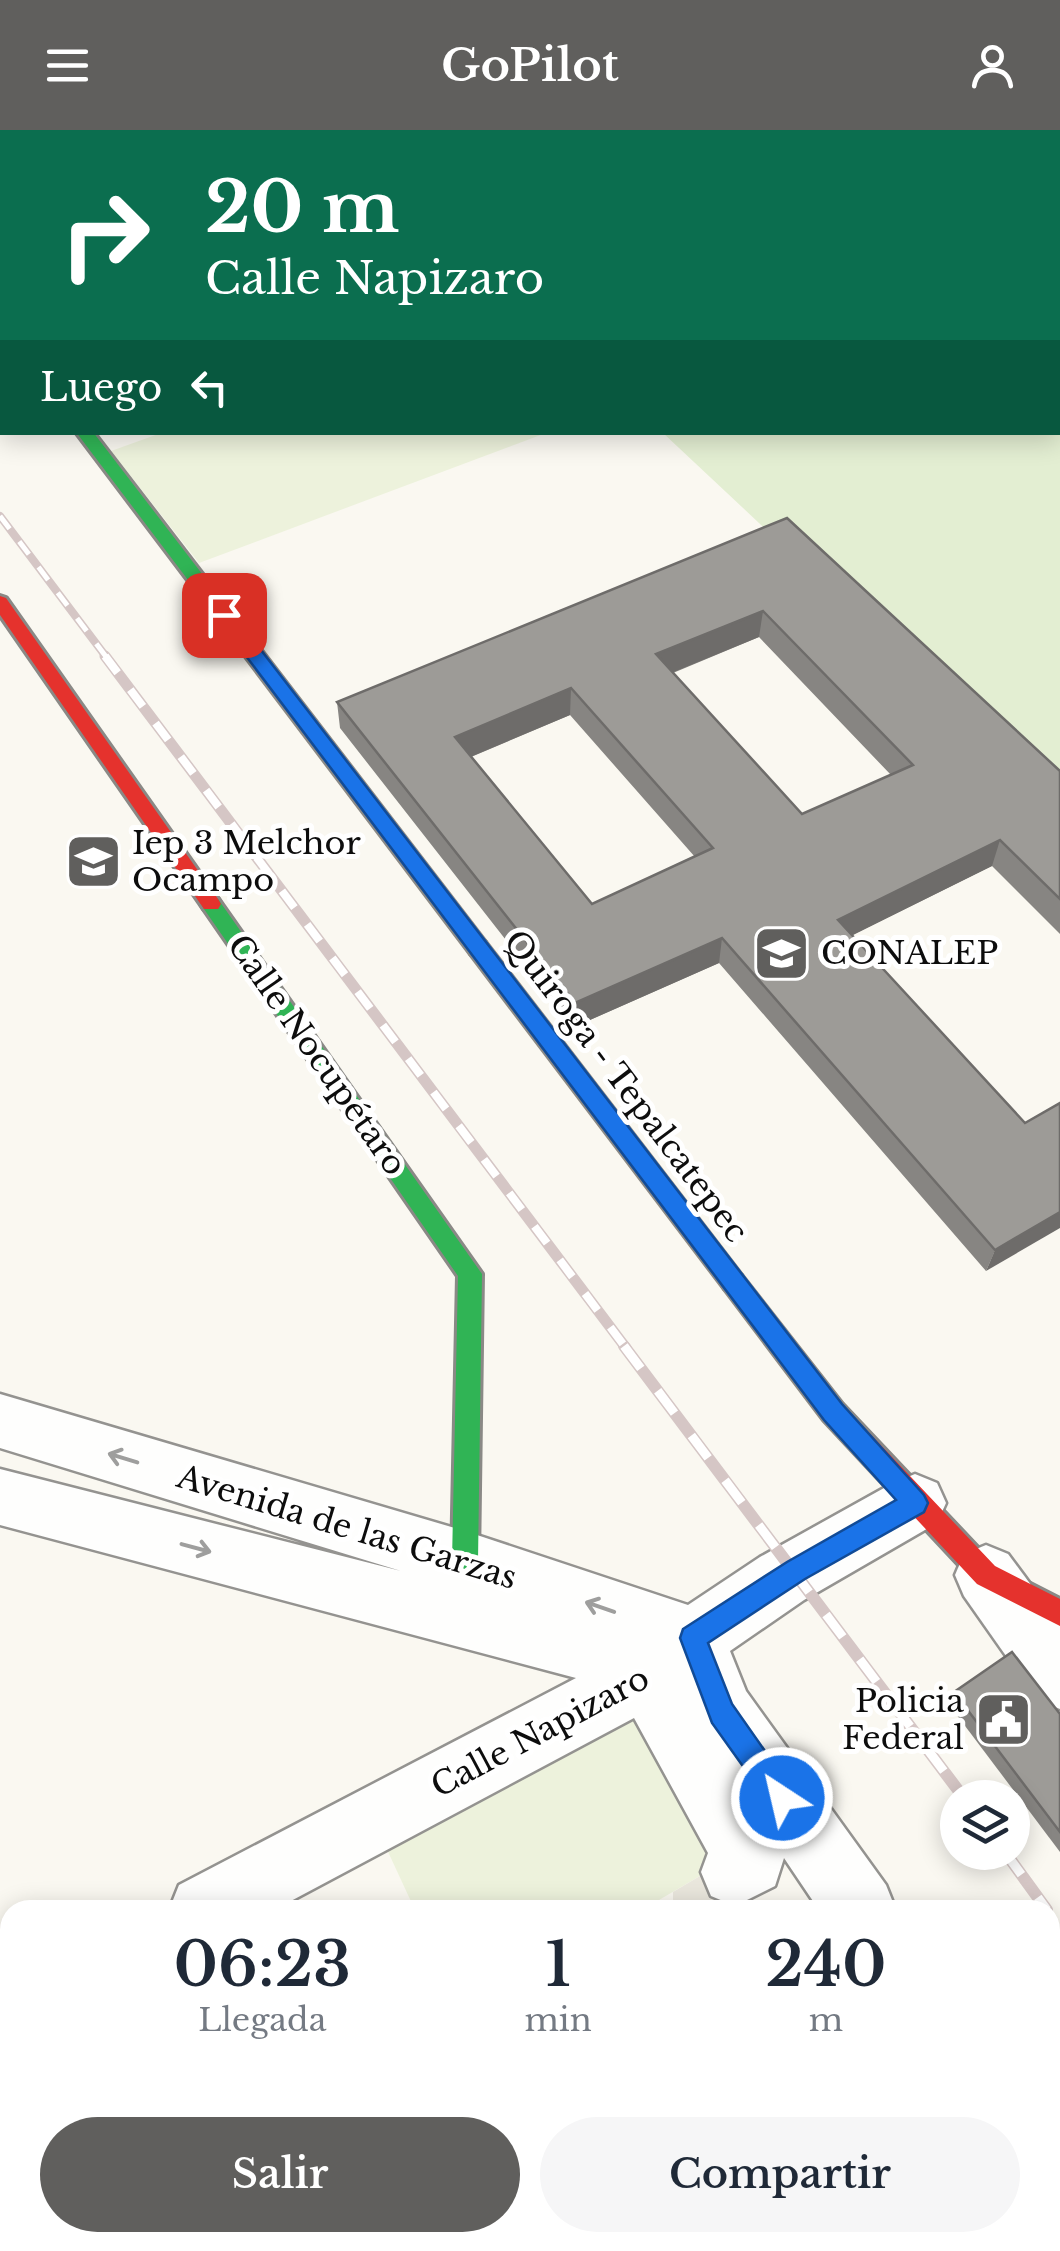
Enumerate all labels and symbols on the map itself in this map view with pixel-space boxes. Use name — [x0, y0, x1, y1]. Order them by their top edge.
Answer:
pin — [182, 573, 267, 658]
place label: Iep 3 Melchor Ocampo — [132, 823, 362, 900]
school or university icon: Iep 3 Melchor Ocampo — [63, 831, 123, 891]
street label: Quiroga - Tepalcatepec — [496, 922, 756, 1250]
school or university icon: CONALEP — [752, 923, 812, 983]
street label: Calle Nocupétaro — [219, 927, 415, 1183]
place label: CONALEP — [821, 933, 998, 973]
one-way arrow — [108, 1448, 139, 1466]
street label: Avenida de las Garzas — [171, 1456, 522, 1598]
one-way arrow — [180, 1540, 211, 1559]
one-way arrow — [585, 1596, 617, 1614]
street label: Calle Napizaro — [424, 1658, 656, 1806]
place label: Policia Federal — [842, 1681, 964, 1758]
public building icon: Policia Federal — [973, 1689, 1033, 1749]
position arrow — [730, 1746, 834, 1850]

